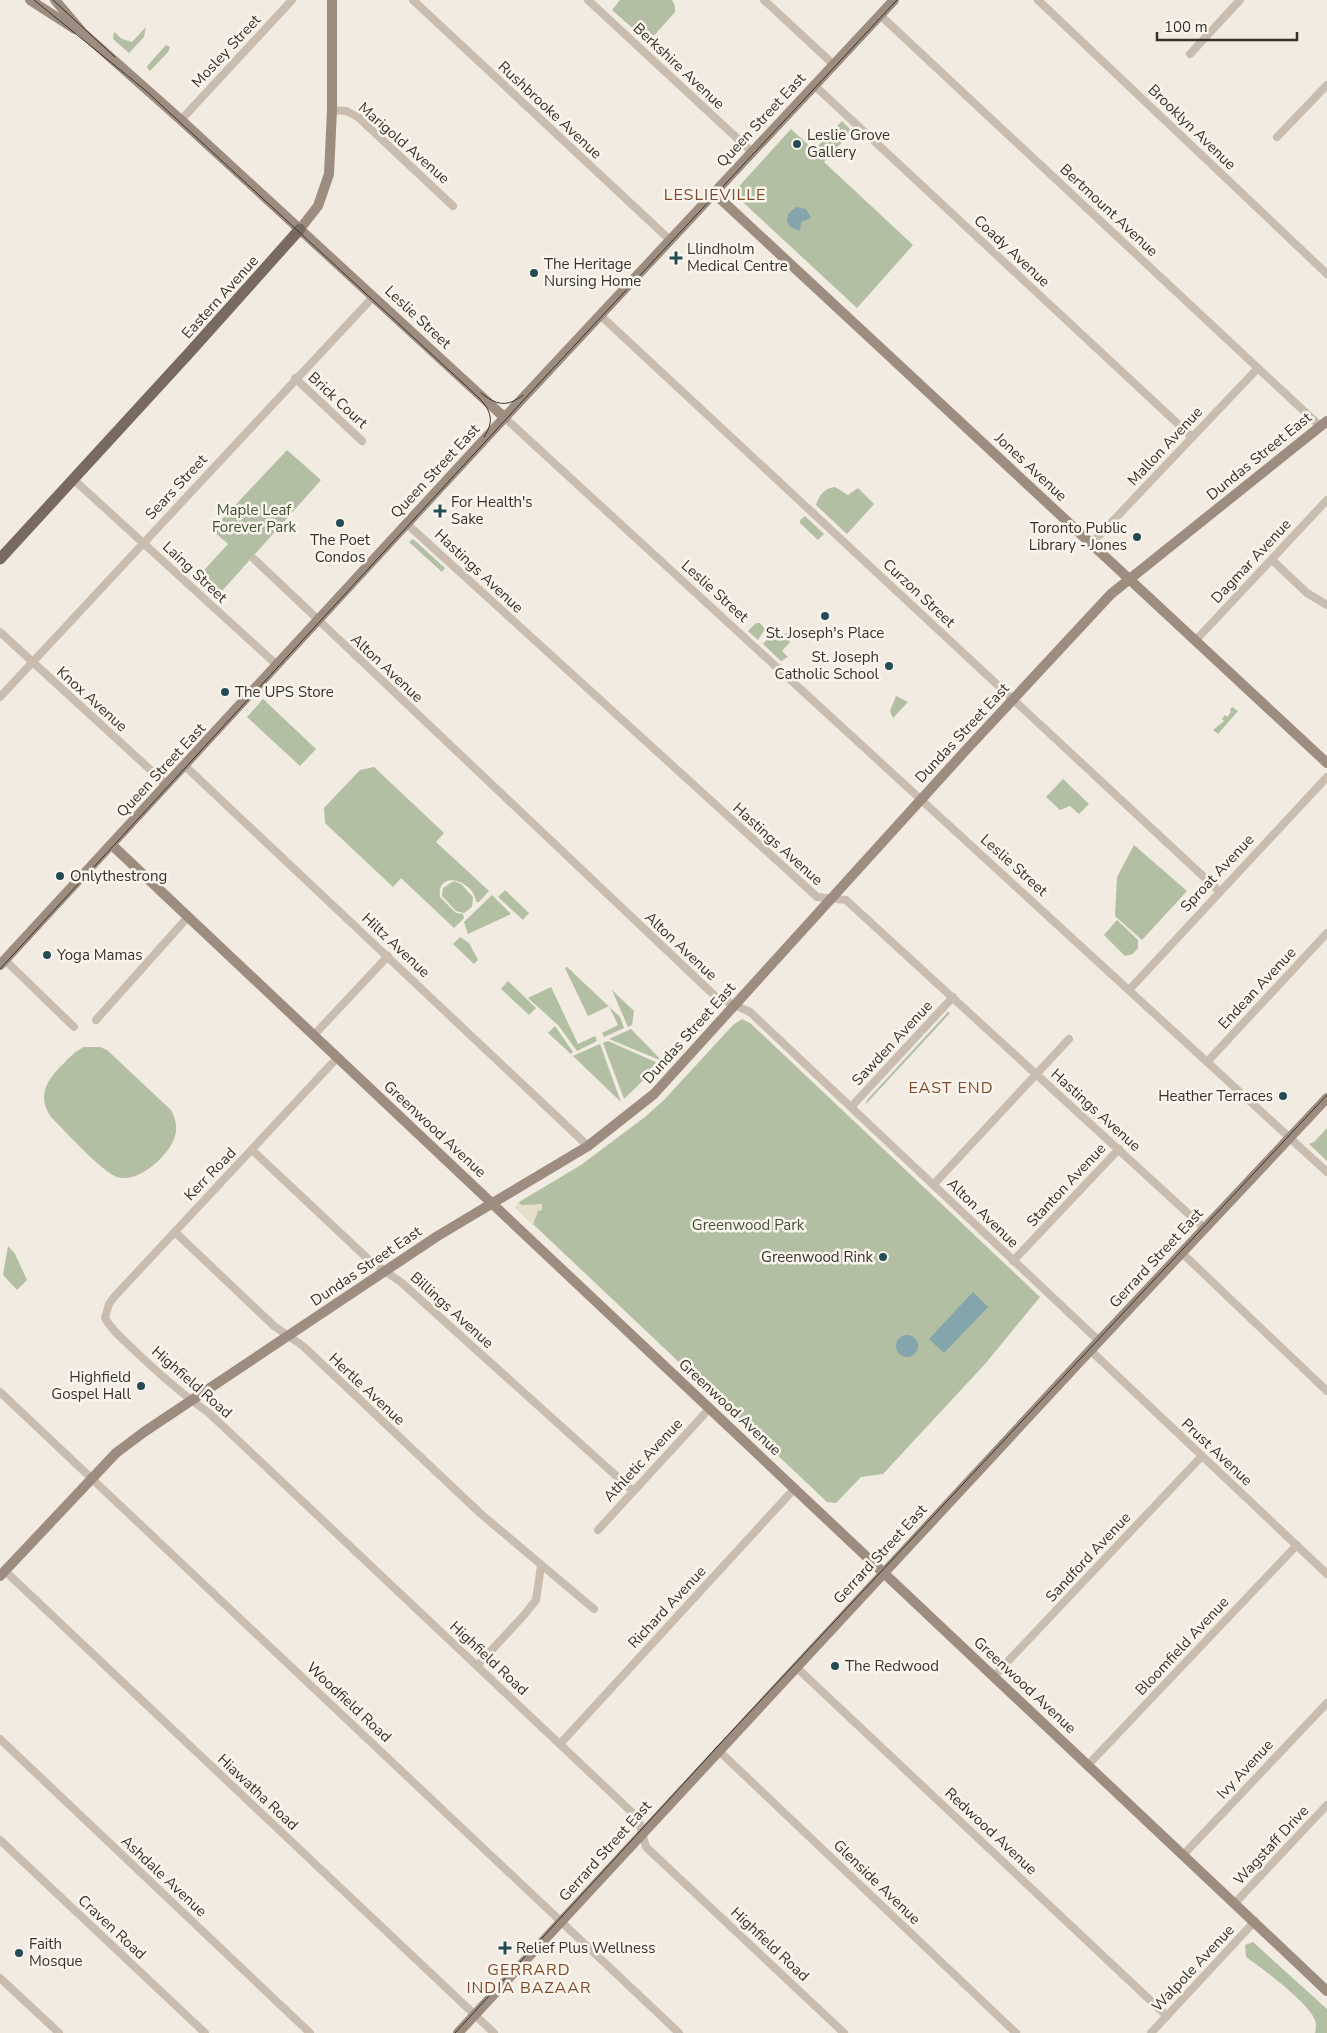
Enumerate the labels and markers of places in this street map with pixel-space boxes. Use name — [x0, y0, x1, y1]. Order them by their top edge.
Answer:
place label: Leslie Grove Gallery — [807, 125, 890, 162]
marker: Leslie Grove Gallery — [791, 138, 803, 150]
place label: Llindholm Medical Centre — [687, 239, 788, 276]
marker: Llindholm Medical Centre — [669, 251, 683, 265]
place label: The Heritage Nursing Home — [544, 254, 641, 291]
marker: The Heritage Nursing Home — [528, 267, 540, 279]
place label: For Health's Sake — [451, 492, 532, 529]
marker: For Health's Sake — [433, 504, 447, 518]
marker: The Poet Condos — [334, 517, 346, 529]
place label: Toronto Public Library - Jones — [1029, 518, 1127, 555]
place label: The Poet Condos — [310, 530, 371, 567]
marker: Toronto Public Library - Jones — [1131, 531, 1143, 543]
marker: St. Joseph's Place — [819, 610, 831, 622]
place label: St. Joseph's Place — [766, 623, 884, 643]
place label: St. Joseph Catholic School — [775, 647, 880, 684]
marker: St. Joseph Catholic School — [883, 660, 895, 672]
place label: The UPS Store — [235, 682, 334, 702]
marker: The UPS Store — [219, 686, 231, 698]
place label: Onlythestrong — [70, 866, 167, 886]
marker: Onlythestrong — [54, 870, 66, 882]
place label: Yoga Mamas — [56, 945, 142, 965]
marker: Yoga Mamas — [41, 949, 53, 961]
place label: Heather Terraces — [1158, 1086, 1273, 1106]
marker: Heather Terraces — [1277, 1090, 1289, 1102]
place label: Greenwood Rink — [761, 1247, 873, 1267]
marker: Greenwood Rink — [877, 1251, 889, 1263]
place label: Highfield Gospel Hall — [51, 1367, 132, 1404]
marker: Highfield Gospel Hall — [135, 1380, 147, 1392]
place label: The Redwood — [845, 1656, 939, 1676]
marker: The Redwood — [829, 1660, 841, 1672]
place label: Faith Mosque — [29, 1934, 83, 1971]
place label: Relief Plus Wellness — [516, 1938, 655, 1958]
marker: Relief Plus Wellness — [498, 1941, 512, 1955]
marker: Faith Mosque — [13, 1947, 25, 1959]

